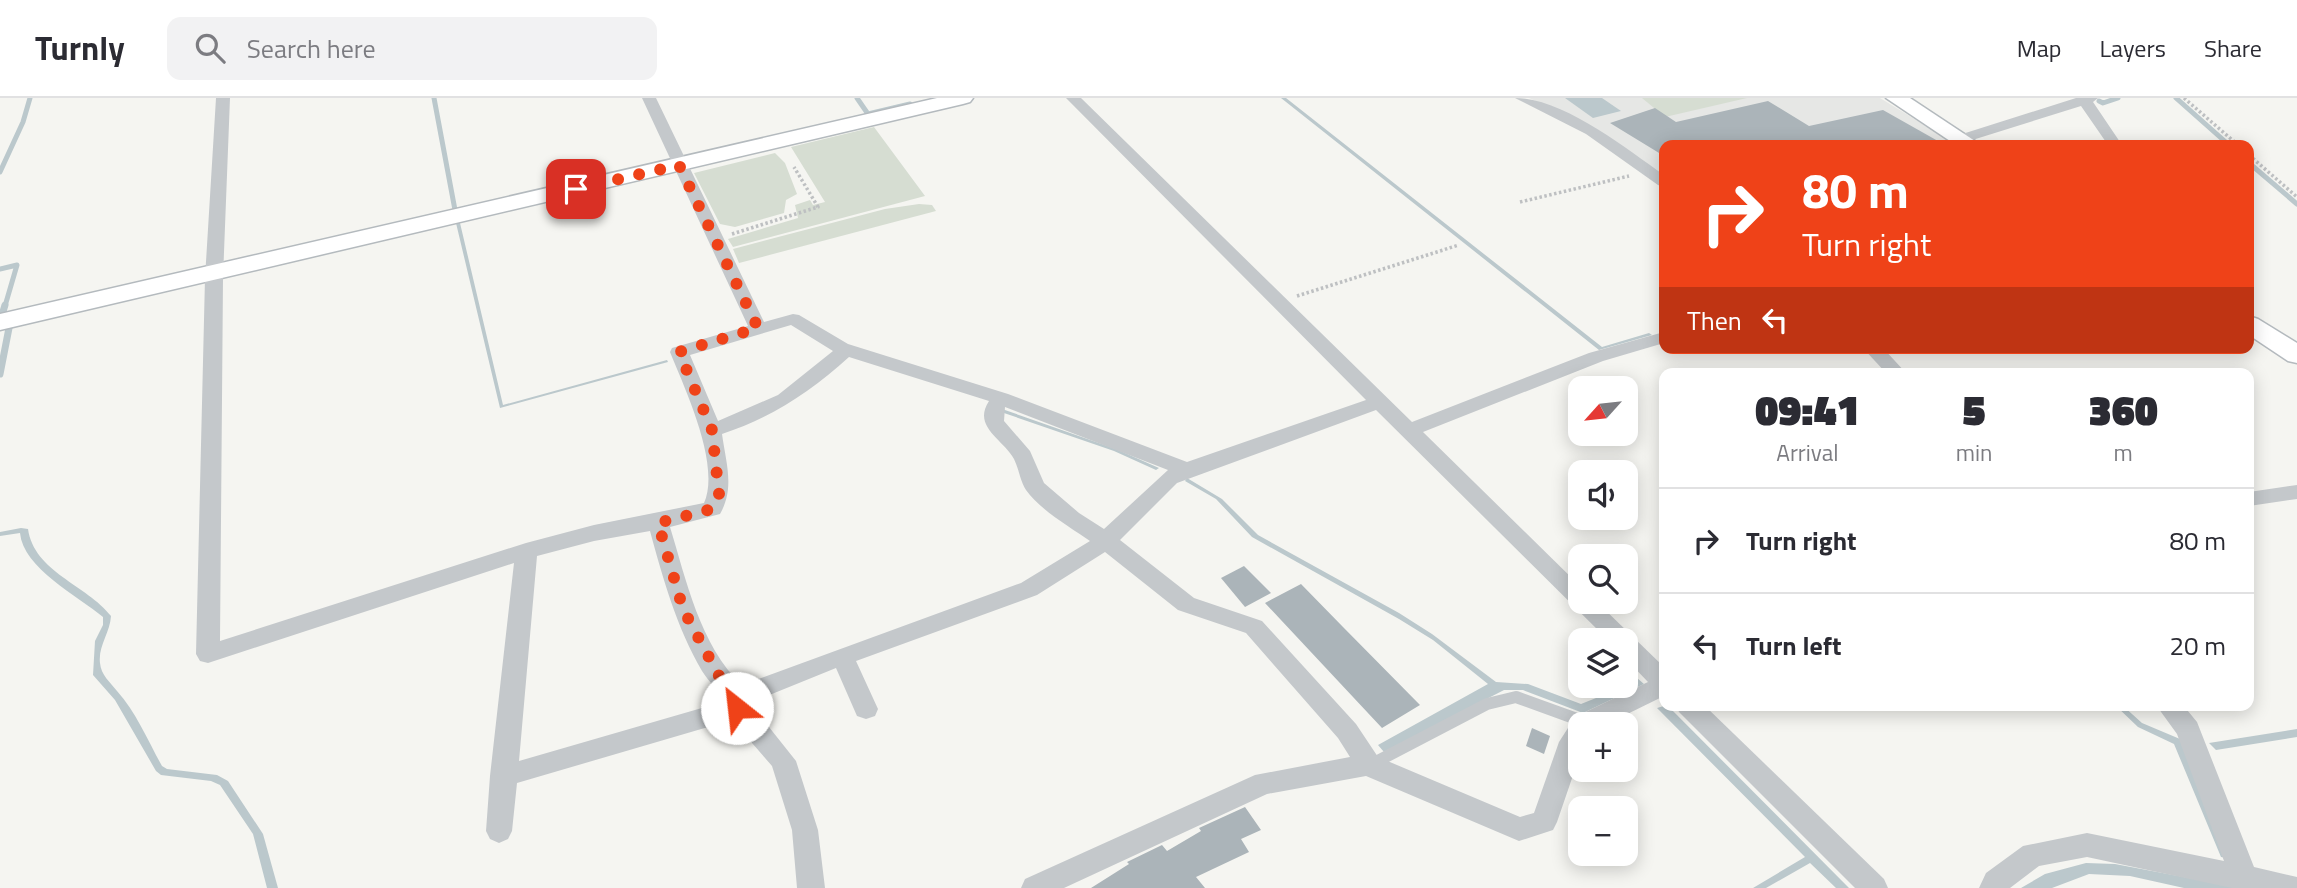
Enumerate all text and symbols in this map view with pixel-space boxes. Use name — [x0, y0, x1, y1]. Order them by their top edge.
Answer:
search box — [167, 17, 657, 80]
text: Turnly — [35, 23, 125, 73]
icon: search — [191, 29, 229, 67]
text: Search here — [247, 29, 376, 68]
text: Map — [2017, 30, 2062, 66]
text: Layers — [2100, 30, 2166, 66]
text: Share — [2204, 30, 2262, 66]
text: 80 m — [1802, 152, 1909, 227]
pin — [546, 159, 606, 219]
icon: right — [1687, 168, 1778, 259]
icon: arrive — [557, 170, 595, 208]
text: Turn right — [1802, 220, 1931, 268]
text: Then — [1687, 301, 1742, 340]
icon: left — [1756, 301, 1794, 339]
north arrow — [1568, 376, 1638, 446]
map controls — [1568, 376, 1638, 866]
text: 09:41 — [1755, 377, 1860, 441]
text: 5 — [1963, 377, 1986, 441]
text: 360 — [2089, 377, 2158, 441]
text: Arrival — [1776, 435, 1839, 470]
text: min — [1956, 435, 1992, 470]
text: m — [2114, 435, 2133, 470]
button: sound — [1568, 460, 1638, 530]
text: Turn right — [1746, 521, 1857, 560]
text: 80 m — [2169, 521, 2226, 560]
icon: right — [1687, 522, 1725, 560]
button: search — [1568, 544, 1638, 614]
text: Turn left — [1746, 626, 1841, 665]
text: 20 m — [2169, 626, 2226, 665]
icon: left — [1687, 627, 1725, 665]
button: layers — [1568, 628, 1638, 698]
position arrow — [700, 671, 774, 745]
button: + — [1568, 712, 1638, 782]
button: − — [1568, 796, 1638, 866]

